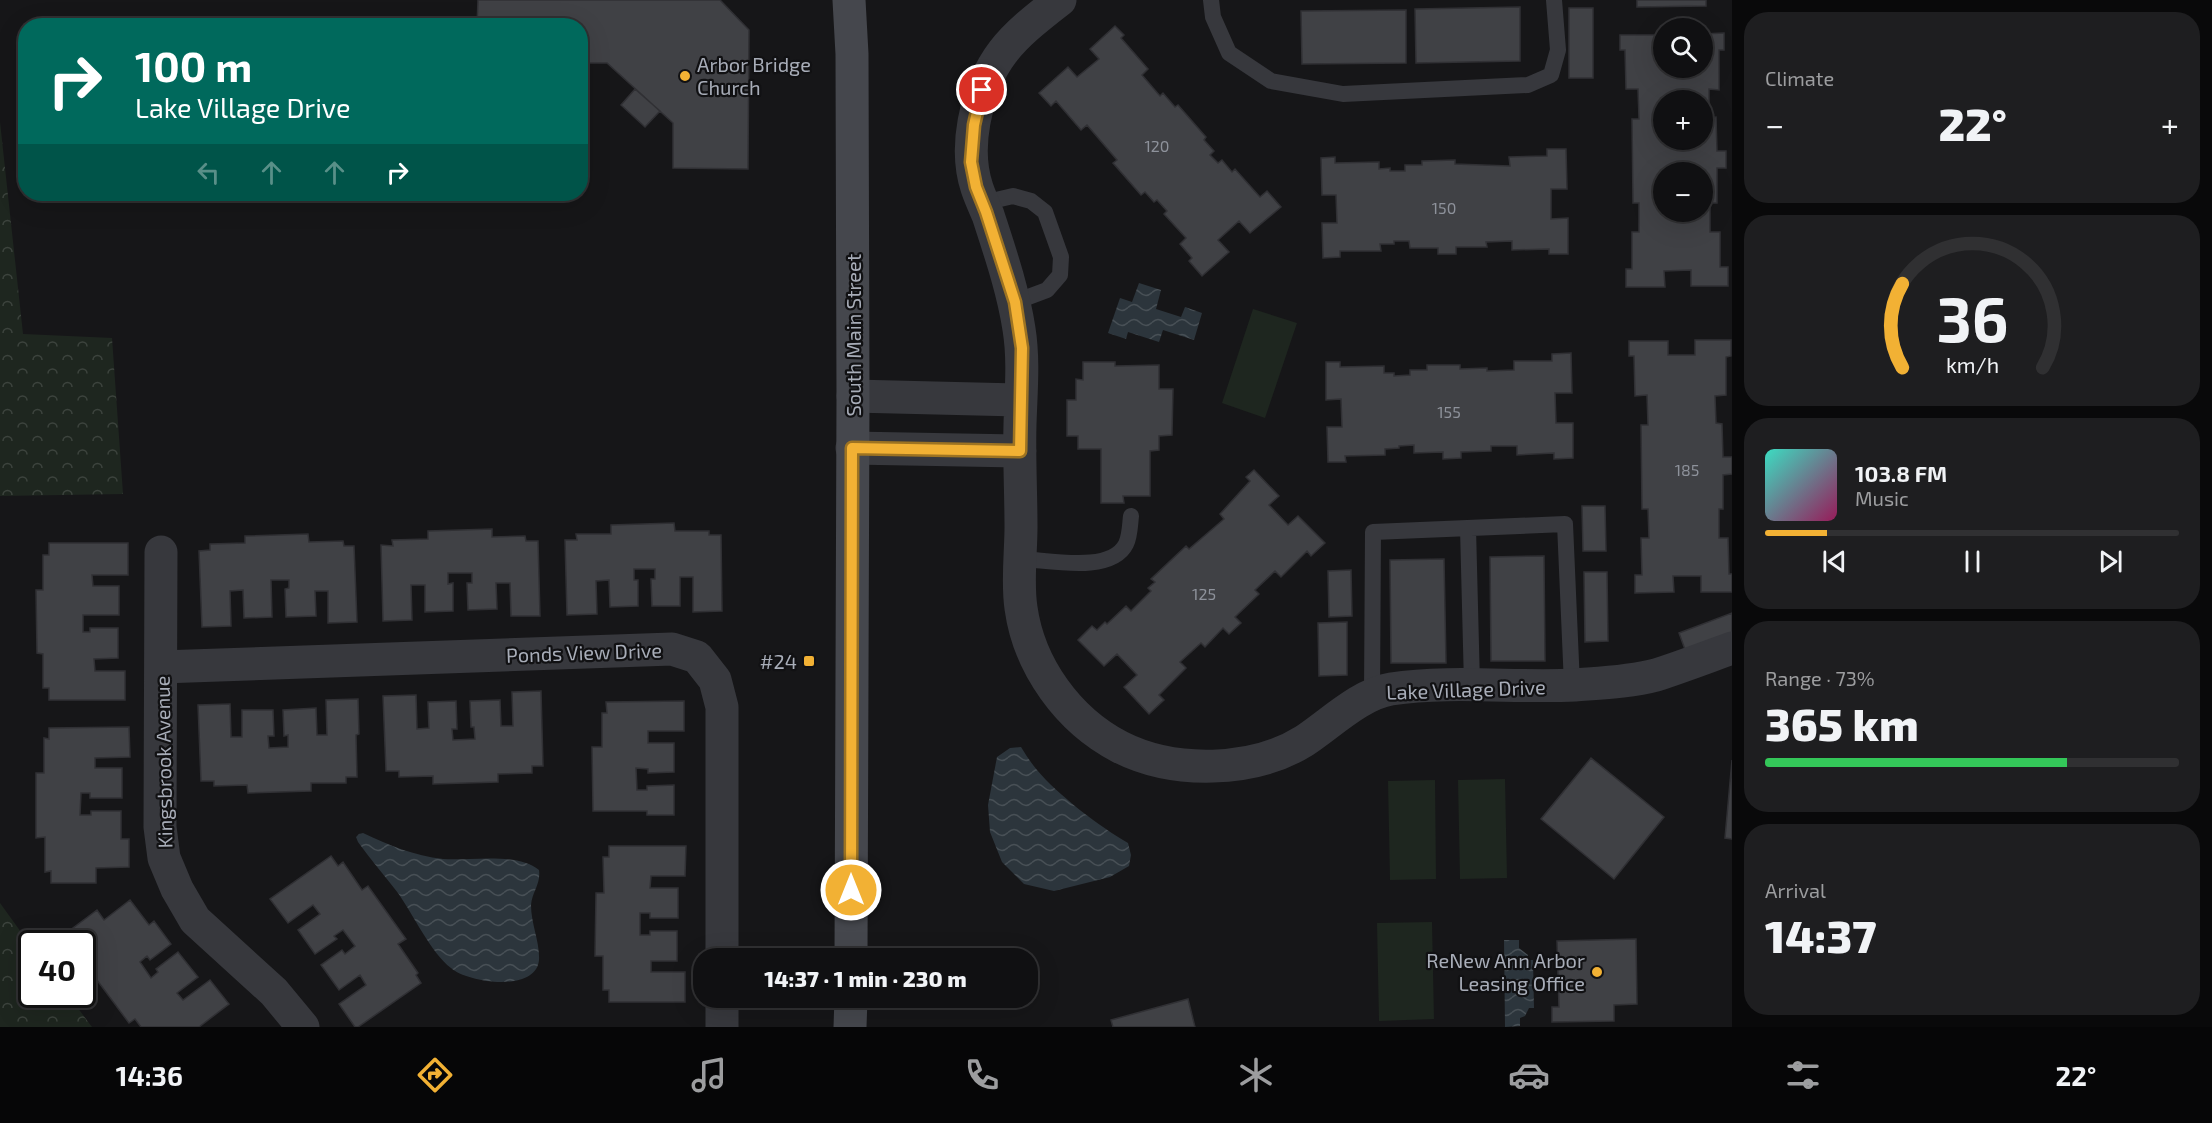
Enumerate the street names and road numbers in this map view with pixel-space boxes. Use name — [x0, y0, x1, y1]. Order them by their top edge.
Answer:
street label: South Main Street — [841, 253, 865, 416]
street label: Ponds View Drive — [506, 637, 662, 667]
street label: Lake Village Drive — [1386, 674, 1546, 704]
street label: Kingsbrook Avenue — [149, 676, 177, 848]

